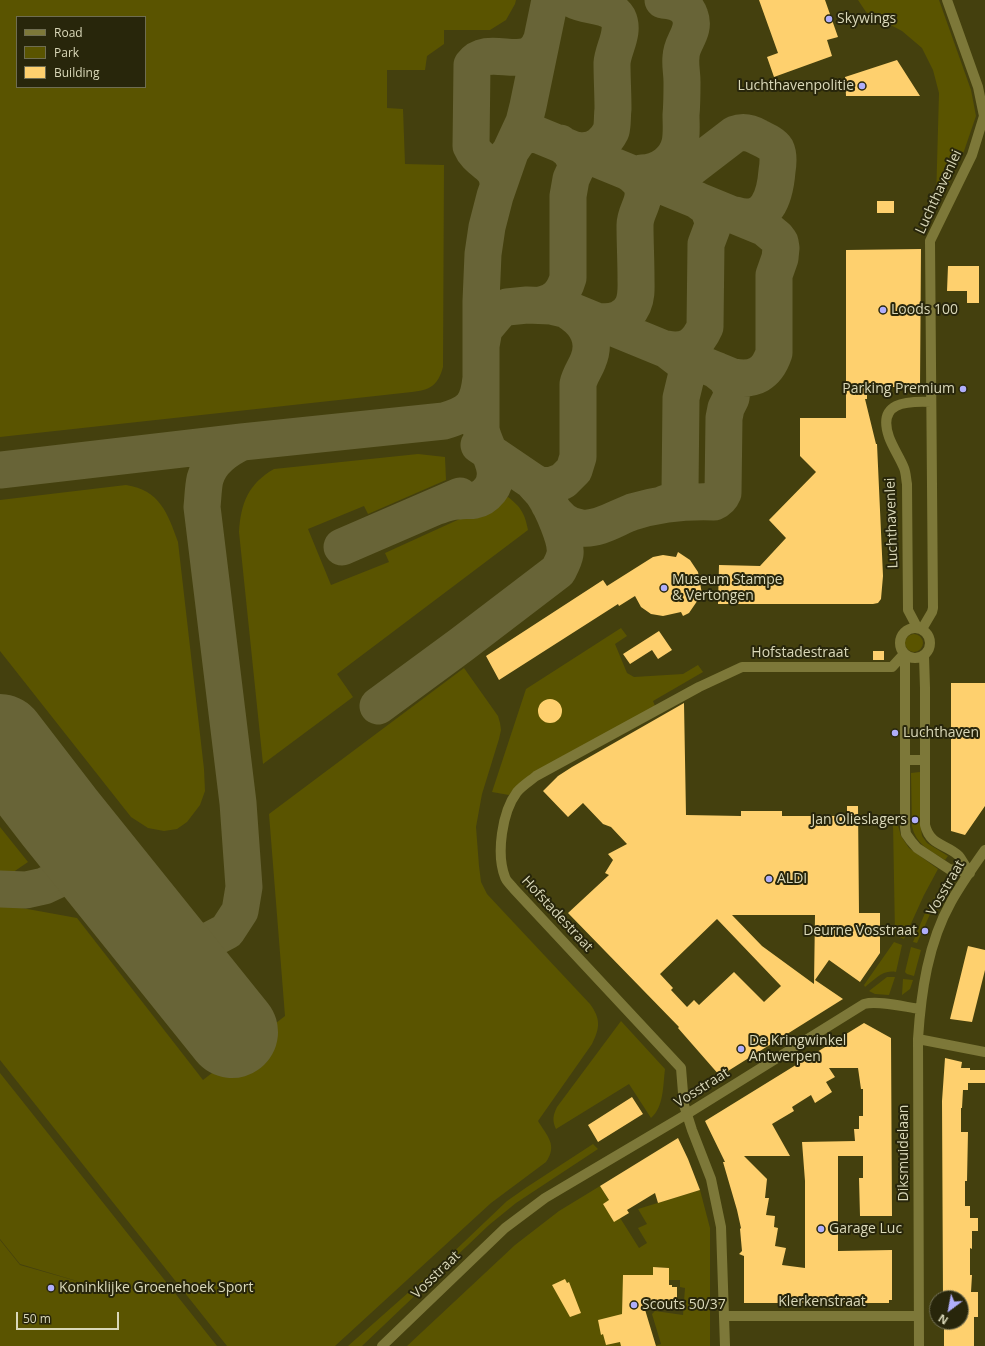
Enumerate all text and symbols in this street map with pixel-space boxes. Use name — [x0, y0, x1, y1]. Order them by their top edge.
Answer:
place label: Skywings — [837, 11, 896, 27]
marker: Skywings — [824, 14, 834, 24]
legend — [16, 16, 146, 88]
text: Road — [54, 24, 83, 41]
text: Park — [54, 44, 79, 61]
text: Building — [54, 64, 99, 81]
place label: Luchthavenpolitie — [738, 78, 854, 94]
marker: Luchthavenpolitie — [857, 81, 867, 91]
street label: Luchthavenlei — [912, 147, 966, 237]
place label: Loods 100 — [891, 302, 958, 318]
marker: Loods 100 — [878, 305, 888, 315]
place label: Parking Premium — [842, 381, 955, 397]
marker: Parking Premium — [958, 384, 968, 394]
street label: Luchthavenlei — [882, 477, 902, 569]
place label: Museum Stampe & Vertongen — [672, 572, 783, 604]
marker: Museum Stampe & Vertongen — [659, 583, 669, 593]
street label: Hofstadestraat — [751, 645, 849, 661]
place label: Luchthaven — [903, 725, 979, 741]
marker: Luchthaven — [890, 728, 900, 738]
place label: Jan Olieslagers — [812, 812, 907, 828]
marker: Jan Olieslagers — [910, 815, 920, 825]
street label: Vosstraat — [923, 857, 969, 919]
place label: ALDI — [777, 871, 807, 887]
street label: Hofstadestraat — [518, 873, 596, 955]
marker: ALDI — [764, 874, 774, 884]
place label: Deurne Vosstraat — [803, 923, 917, 939]
marker: Deurne Vosstraat — [920, 926, 930, 936]
place label: De Kringwinkel Antwerpen — [749, 1033, 846, 1066]
marker: De Kringwinkel Antwerpen — [736, 1044, 746, 1054]
street label: Vosstraat — [672, 1065, 732, 1111]
street label: Diksmuidelaan — [896, 1105, 912, 1201]
place label: Garage Luc — [829, 1221, 902, 1237]
marker: Garage Luc — [816, 1224, 826, 1234]
street label: Vosstraat — [408, 1248, 464, 1302]
place label: Koninklijke Groenehoek Sport — [59, 1280, 253, 1296]
marker: Koninklijke Groenehoek Sport — [46, 1283, 56, 1293]
north arrow — [929, 1290, 969, 1330]
street label: Klerkenstraat — [778, 1294, 866, 1310]
place label: Scouts 50/37 — [642, 1297, 726, 1313]
marker: Scouts 50/37 — [629, 1300, 639, 1310]
scale bar — [18, 1304, 121, 1330]
text: 50 m — [23, 1310, 51, 1327]
text: N — [935, 1311, 951, 1328]

